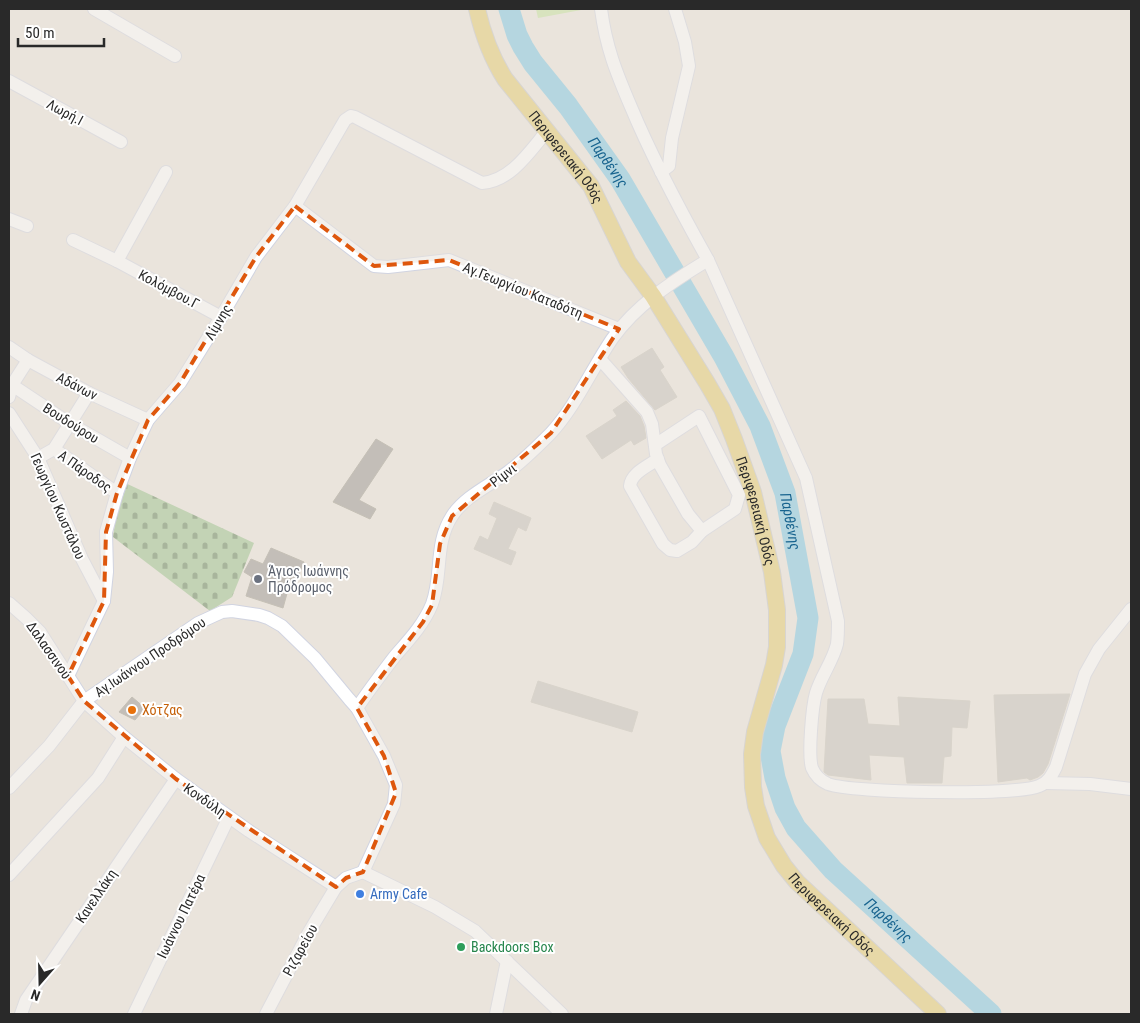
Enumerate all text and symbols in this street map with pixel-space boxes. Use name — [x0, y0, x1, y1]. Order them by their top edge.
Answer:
scale bar — [18, 15, 104, 47]
text: 50 m — [25, 24, 55, 42]
street label: Λωρή.Ι — [44, 96, 86, 128]
street label: Περιφερειακή Οδός — [526, 108, 606, 206]
water label: Παρθένης — [584, 133, 632, 191]
street label: Αγ.Γεωργίου Καταδότη — [461, 259, 585, 321]
street label: Κολόμβου.Γ — [136, 266, 202, 312]
street label: Λίμνης — [201, 301, 235, 343]
street label: Αδάνων — [54, 369, 100, 403]
street label: Βουδούρου — [40, 400, 102, 447]
street label: Α Πάροδος — [55, 447, 115, 495]
street label: Γεωργίου Κωστάλου — [27, 450, 89, 562]
street label: Περιφερειακή Οδός — [733, 454, 778, 567]
street label: Ρίμνι — [487, 460, 519, 490]
water label: Παρθένης — [776, 491, 804, 552]
place label: Άγιος Ιωάννης Πρόδρομος — [268, 563, 349, 595]
marker: Άγιος Ιωάννης Πρόδρομος — [252, 573, 264, 585]
street label: Αγ.Ιωάννου Προδρόμου — [91, 614, 209, 700]
street label: Δαλασσινού — [23, 618, 75, 682]
place label: Χότζας — [142, 702, 183, 718]
marker: Χότζας — [126, 704, 138, 716]
street label: Κονδύλη — [181, 780, 229, 820]
street label: Κανελλάκη — [72, 866, 120, 926]
street label: Περιφερειακή Οδός — [785, 870, 878, 958]
street label: Ιωάννου Πατέρα — [154, 871, 208, 961]
place label: Army Cafe — [370, 886, 428, 902]
marker: Army Cafe — [354, 888, 366, 900]
water label: Παρθένης — [861, 894, 916, 947]
street label: Ριζαρείου — [279, 921, 321, 979]
place label: Backdoors Box — [471, 939, 554, 955]
marker: Backdoors Box — [455, 941, 467, 953]
north arrow — [15, 958, 65, 1008]
text: N — [29, 986, 42, 1004]

